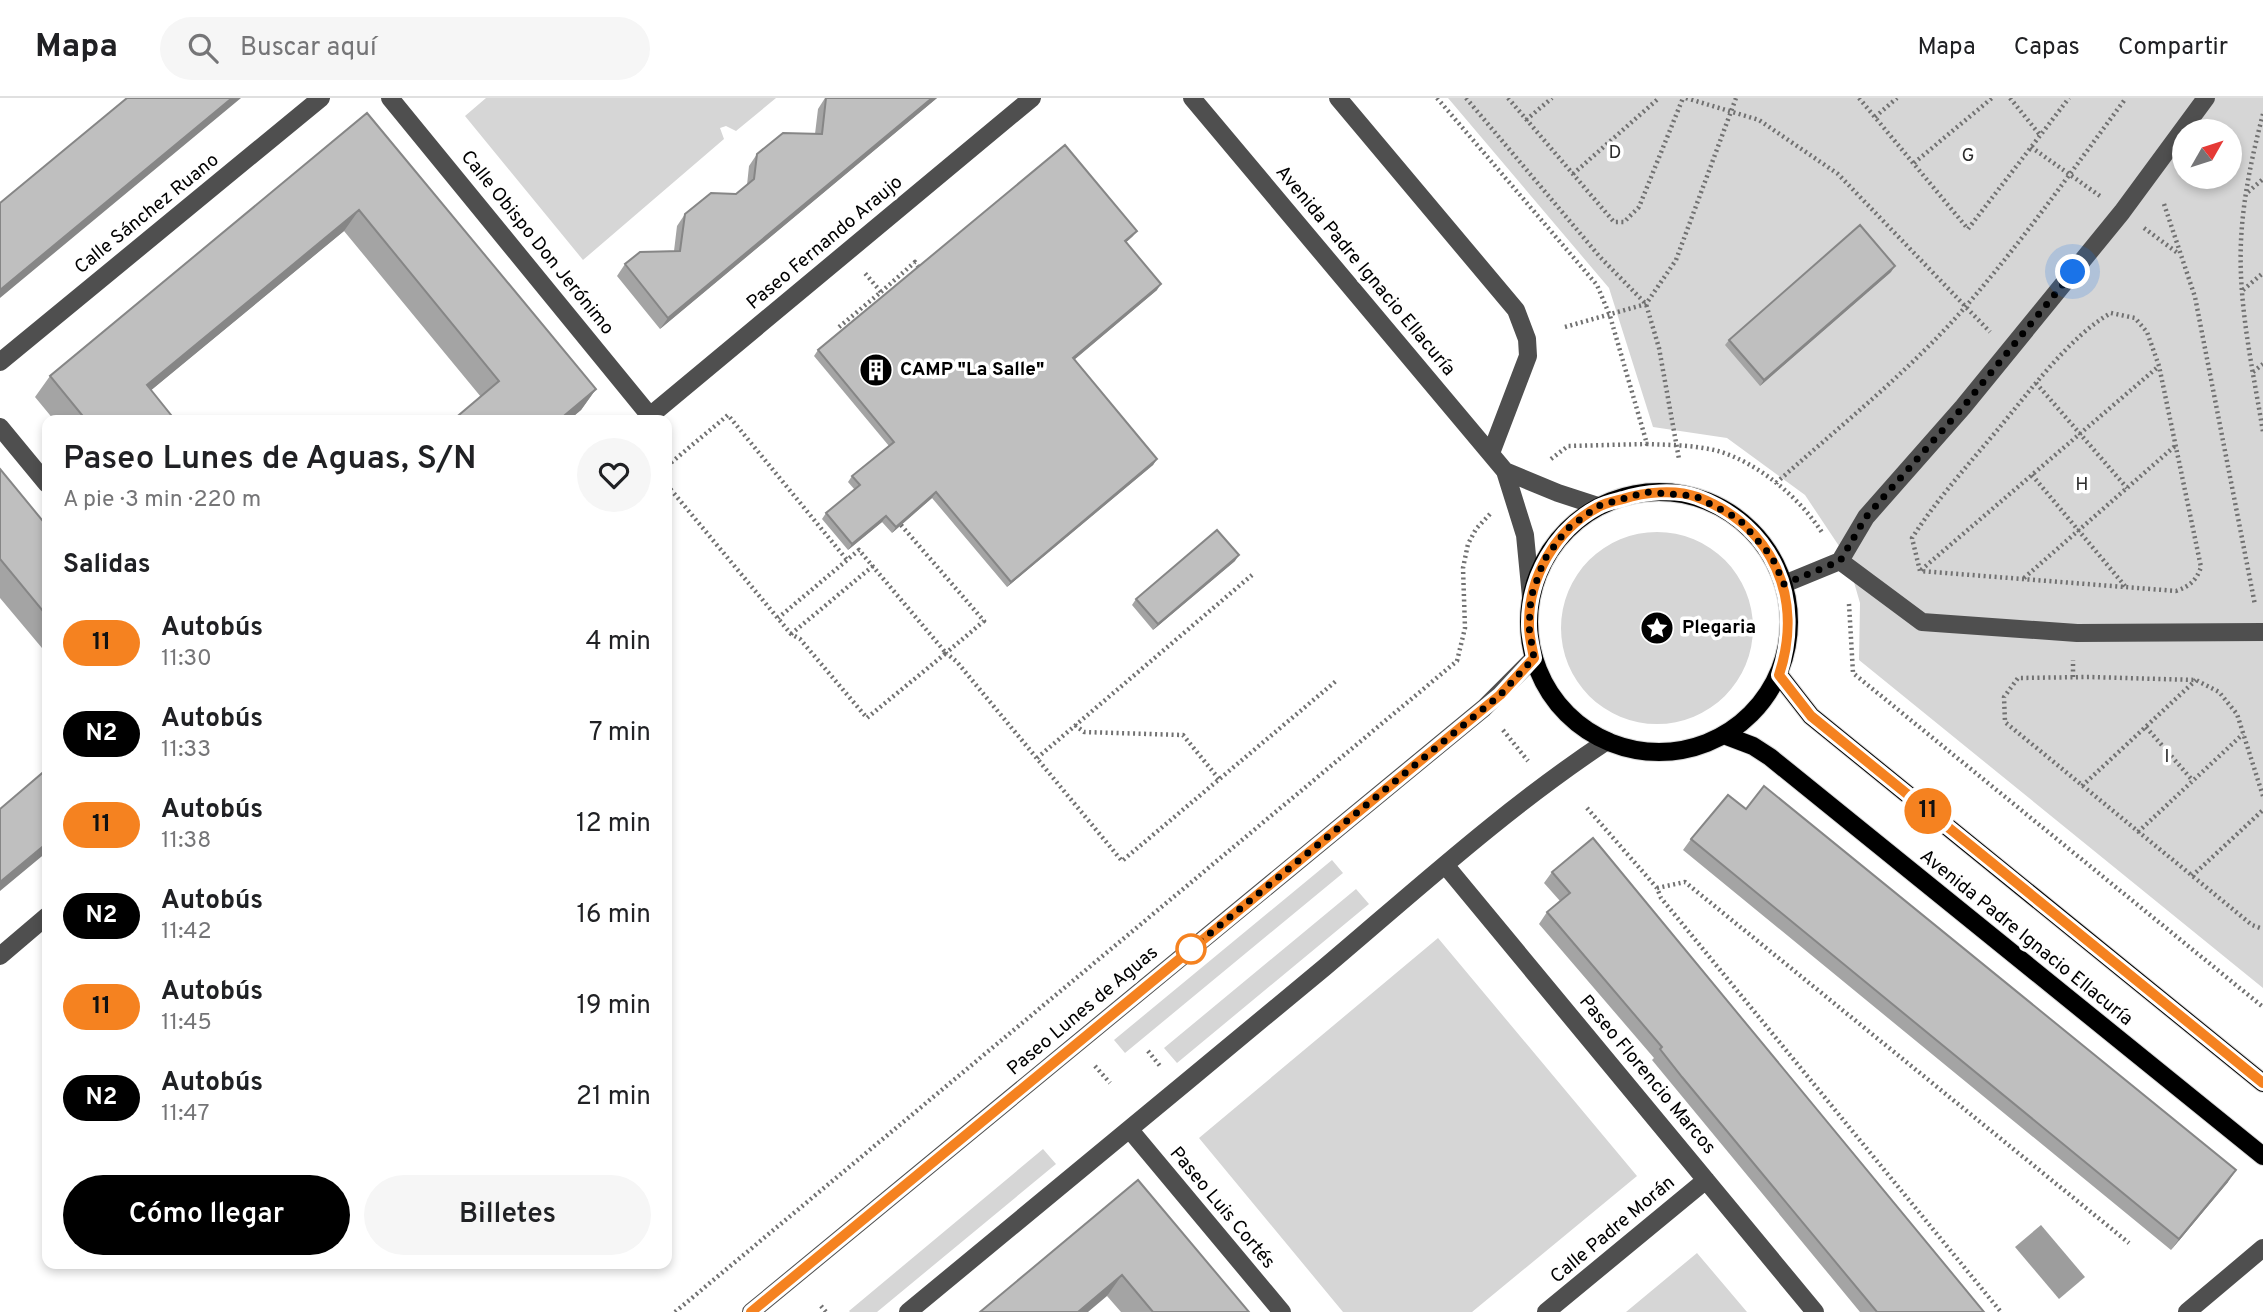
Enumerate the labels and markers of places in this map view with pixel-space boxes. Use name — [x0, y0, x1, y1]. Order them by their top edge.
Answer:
building icon: CAMP "La Salle" — [857, 351, 895, 389]
place label: CAMP "La Salle" — [900, 358, 1044, 382]
place icon: Plegaria — [1638, 609, 1676, 647]
place label: Plegaria — [1682, 616, 1756, 640]
unlabelled marker — [1176, 934, 1206, 964]

